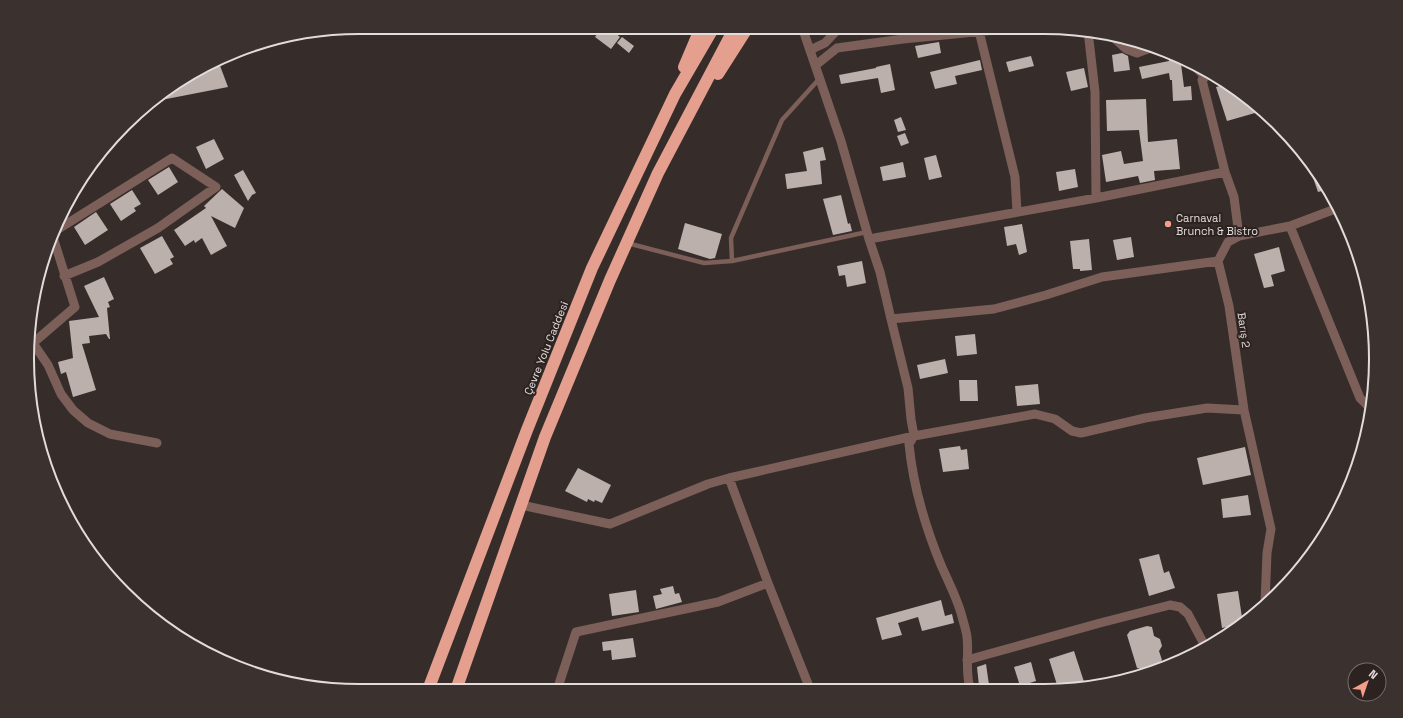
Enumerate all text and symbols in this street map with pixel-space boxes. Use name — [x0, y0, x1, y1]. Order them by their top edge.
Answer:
place label: Carnaval Brunch & Bistro — [1176, 211, 1258, 238]
marker: Carnaval Brunch & Bistro — [1163, 219, 1173, 229]
street label: Çevre Yolu Caddesi — [521, 299, 571, 397]
street label: Barış 2 — [1235, 311, 1253, 349]
north arrow — [1347, 662, 1387, 702]
text: N — [1366, 667, 1381, 682]

